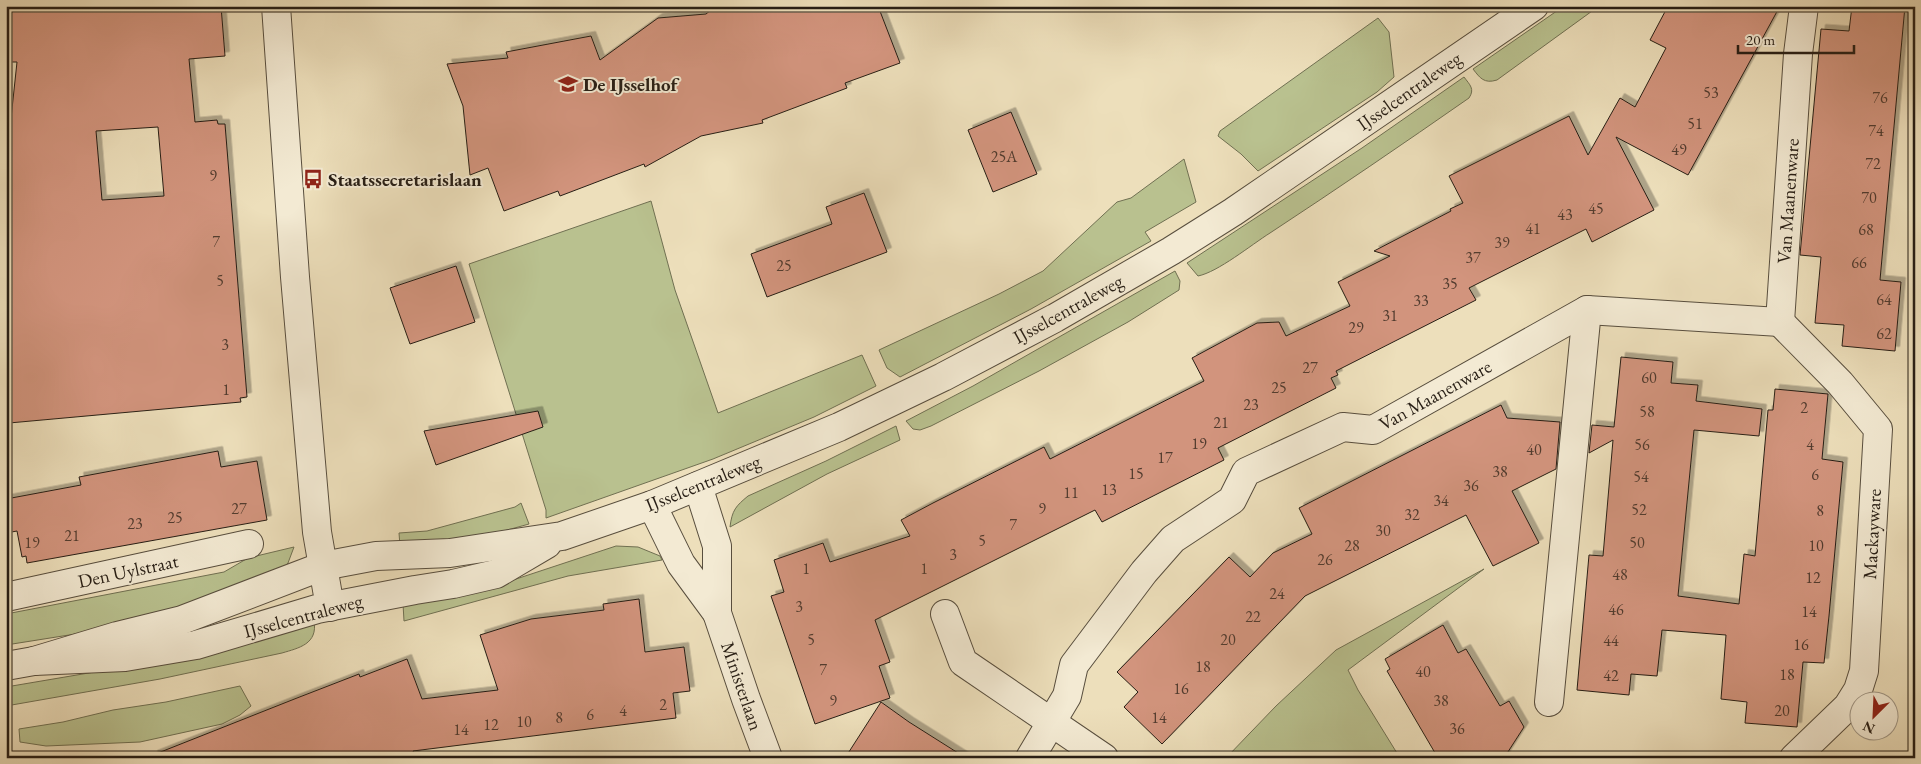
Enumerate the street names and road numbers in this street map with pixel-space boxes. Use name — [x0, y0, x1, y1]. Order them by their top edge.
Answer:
street label: IJsselcentraleweg — [1352, 45, 1467, 136]
street label: Van Maanenware — [1771, 138, 1805, 264]
street label: IJsselcentraleweg — [1009, 268, 1128, 350]
street label: Van Maanenware — [1374, 354, 1496, 436]
street label: IJsselcentraleweg — [642, 448, 765, 517]
street label: Mackayware — [1857, 488, 1887, 580]
street label: Den Uylstraat — [75, 548, 181, 594]
street label: IJsselcentraleweg — [241, 588, 366, 644]
street label: Ministerlaan — [715, 638, 769, 734]

